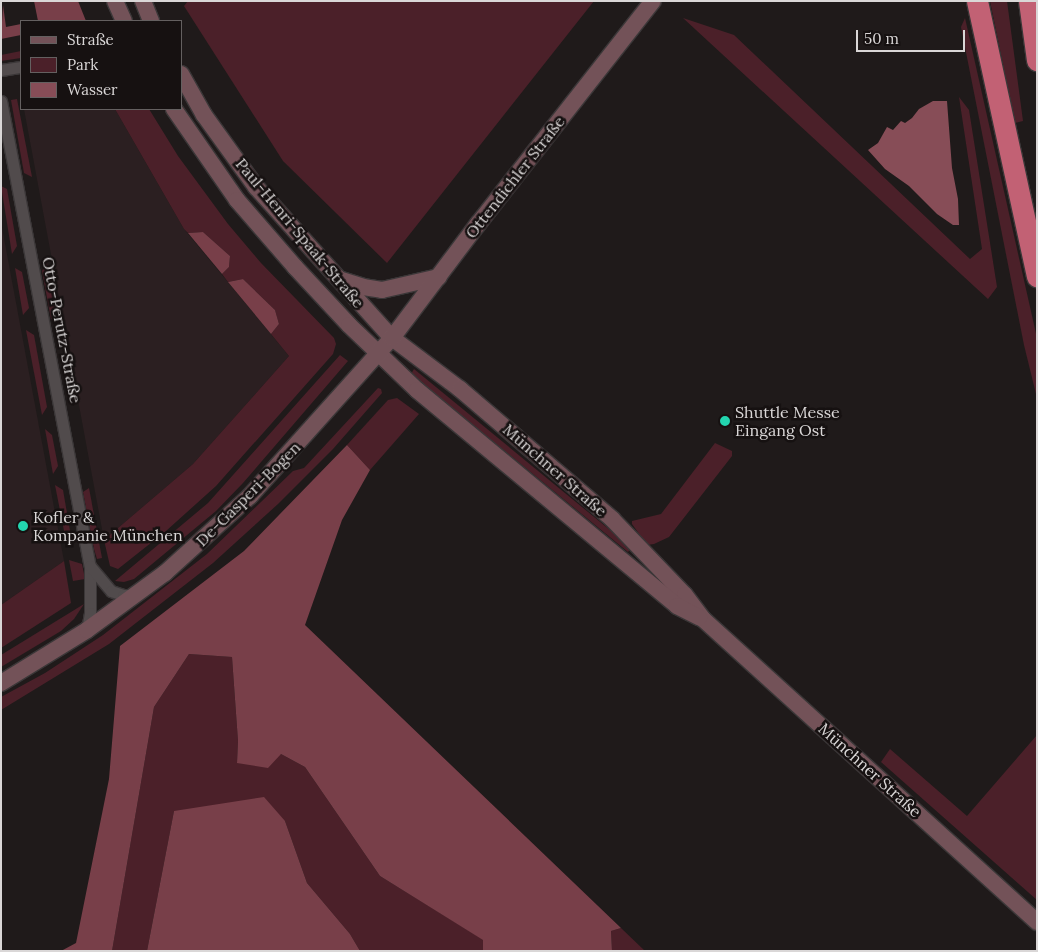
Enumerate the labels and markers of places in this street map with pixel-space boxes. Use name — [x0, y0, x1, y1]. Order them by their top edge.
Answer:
place label: Shuttle Messe Eingang Ost — [735, 402, 840, 440]
marker: Shuttle Messe Eingang Ost — [719, 415, 731, 427]
place label: Kofler & Kompanie München — [33, 507, 183, 545]
marker: Kofler & Kompanie München — [17, 520, 29, 532]

